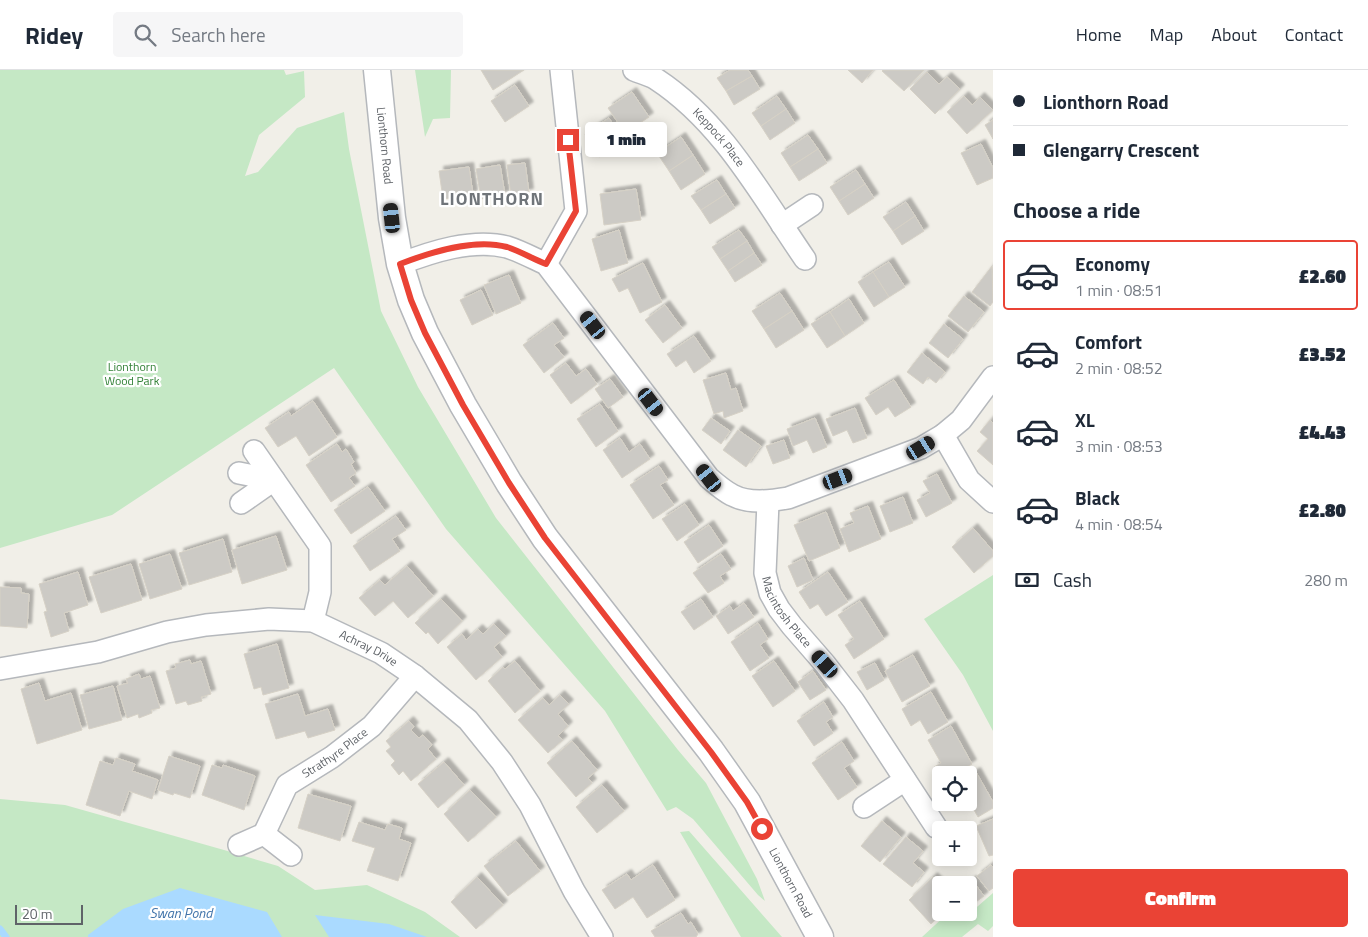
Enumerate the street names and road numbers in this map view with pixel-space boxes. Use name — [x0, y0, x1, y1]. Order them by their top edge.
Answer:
street label: Keppock Place — [689, 103, 750, 171]
street label: Lionthorn Road — [372, 106, 399, 185]
street label: Macintosh Place — [757, 574, 817, 652]
street label: Achray Drive — [336, 625, 402, 671]
street label: Strathyre Place — [298, 723, 372, 783]
street label: Lionthorn Road — [764, 844, 818, 921]

